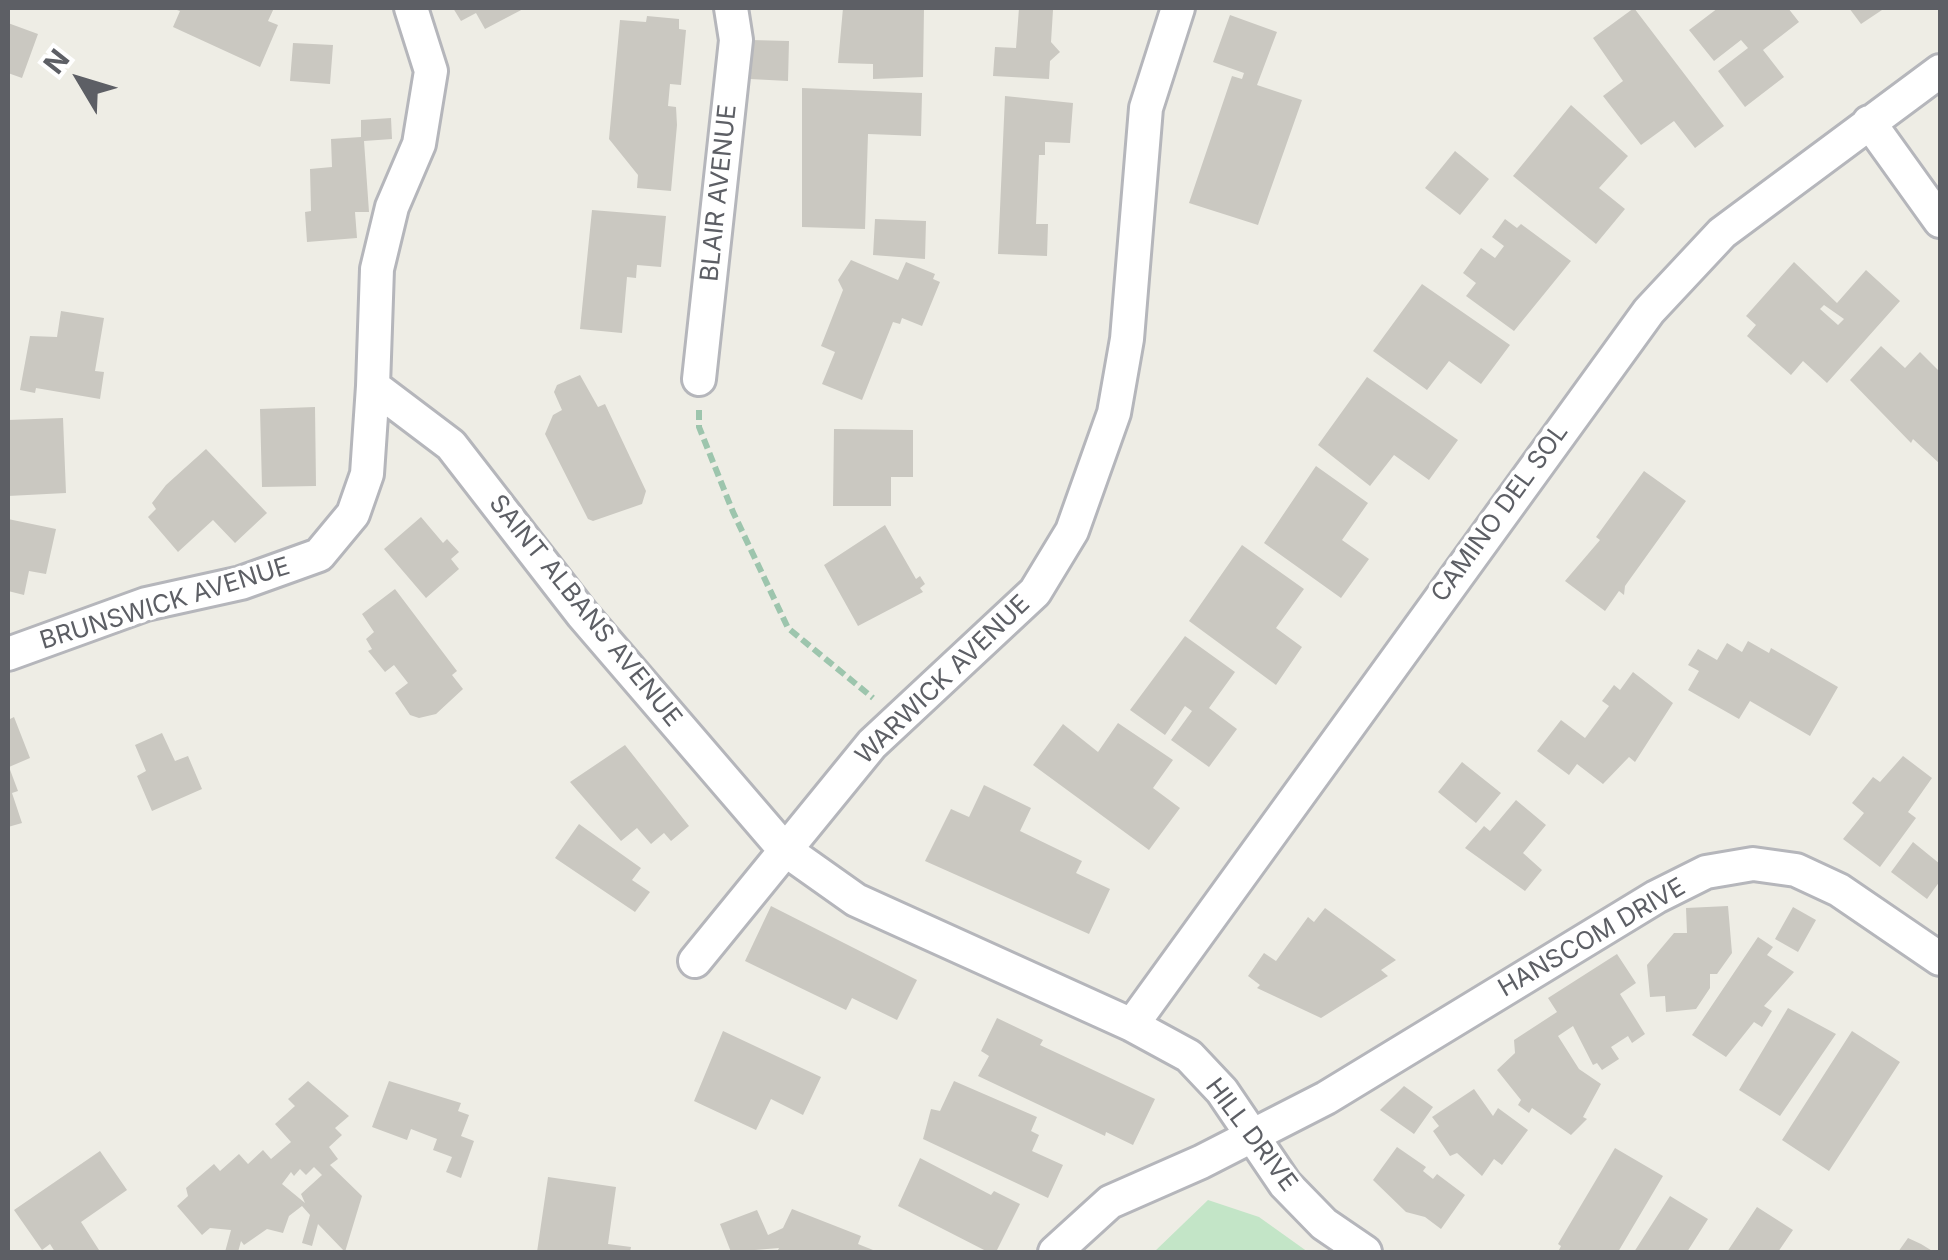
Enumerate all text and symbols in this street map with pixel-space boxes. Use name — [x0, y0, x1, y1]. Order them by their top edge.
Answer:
north arrow — [30, 30, 130, 130]
text: N — [36, 43, 76, 80]
street label: BLAIR AVENUE — [695, 103, 743, 283]
street label: CAMINO DEL SOL — [1425, 418, 1575, 608]
street label: SAINT ALBANS AVENUE — [482, 489, 688, 733]
street label: BRUNSWICK AVENUE — [36, 552, 294, 656]
street label: WARWICK AVENUE — [850, 589, 1036, 771]
street label: HANSCOM DRIVE — [1493, 872, 1691, 1004]
street label: HILL DRIVE — [1199, 1073, 1303, 1197]

